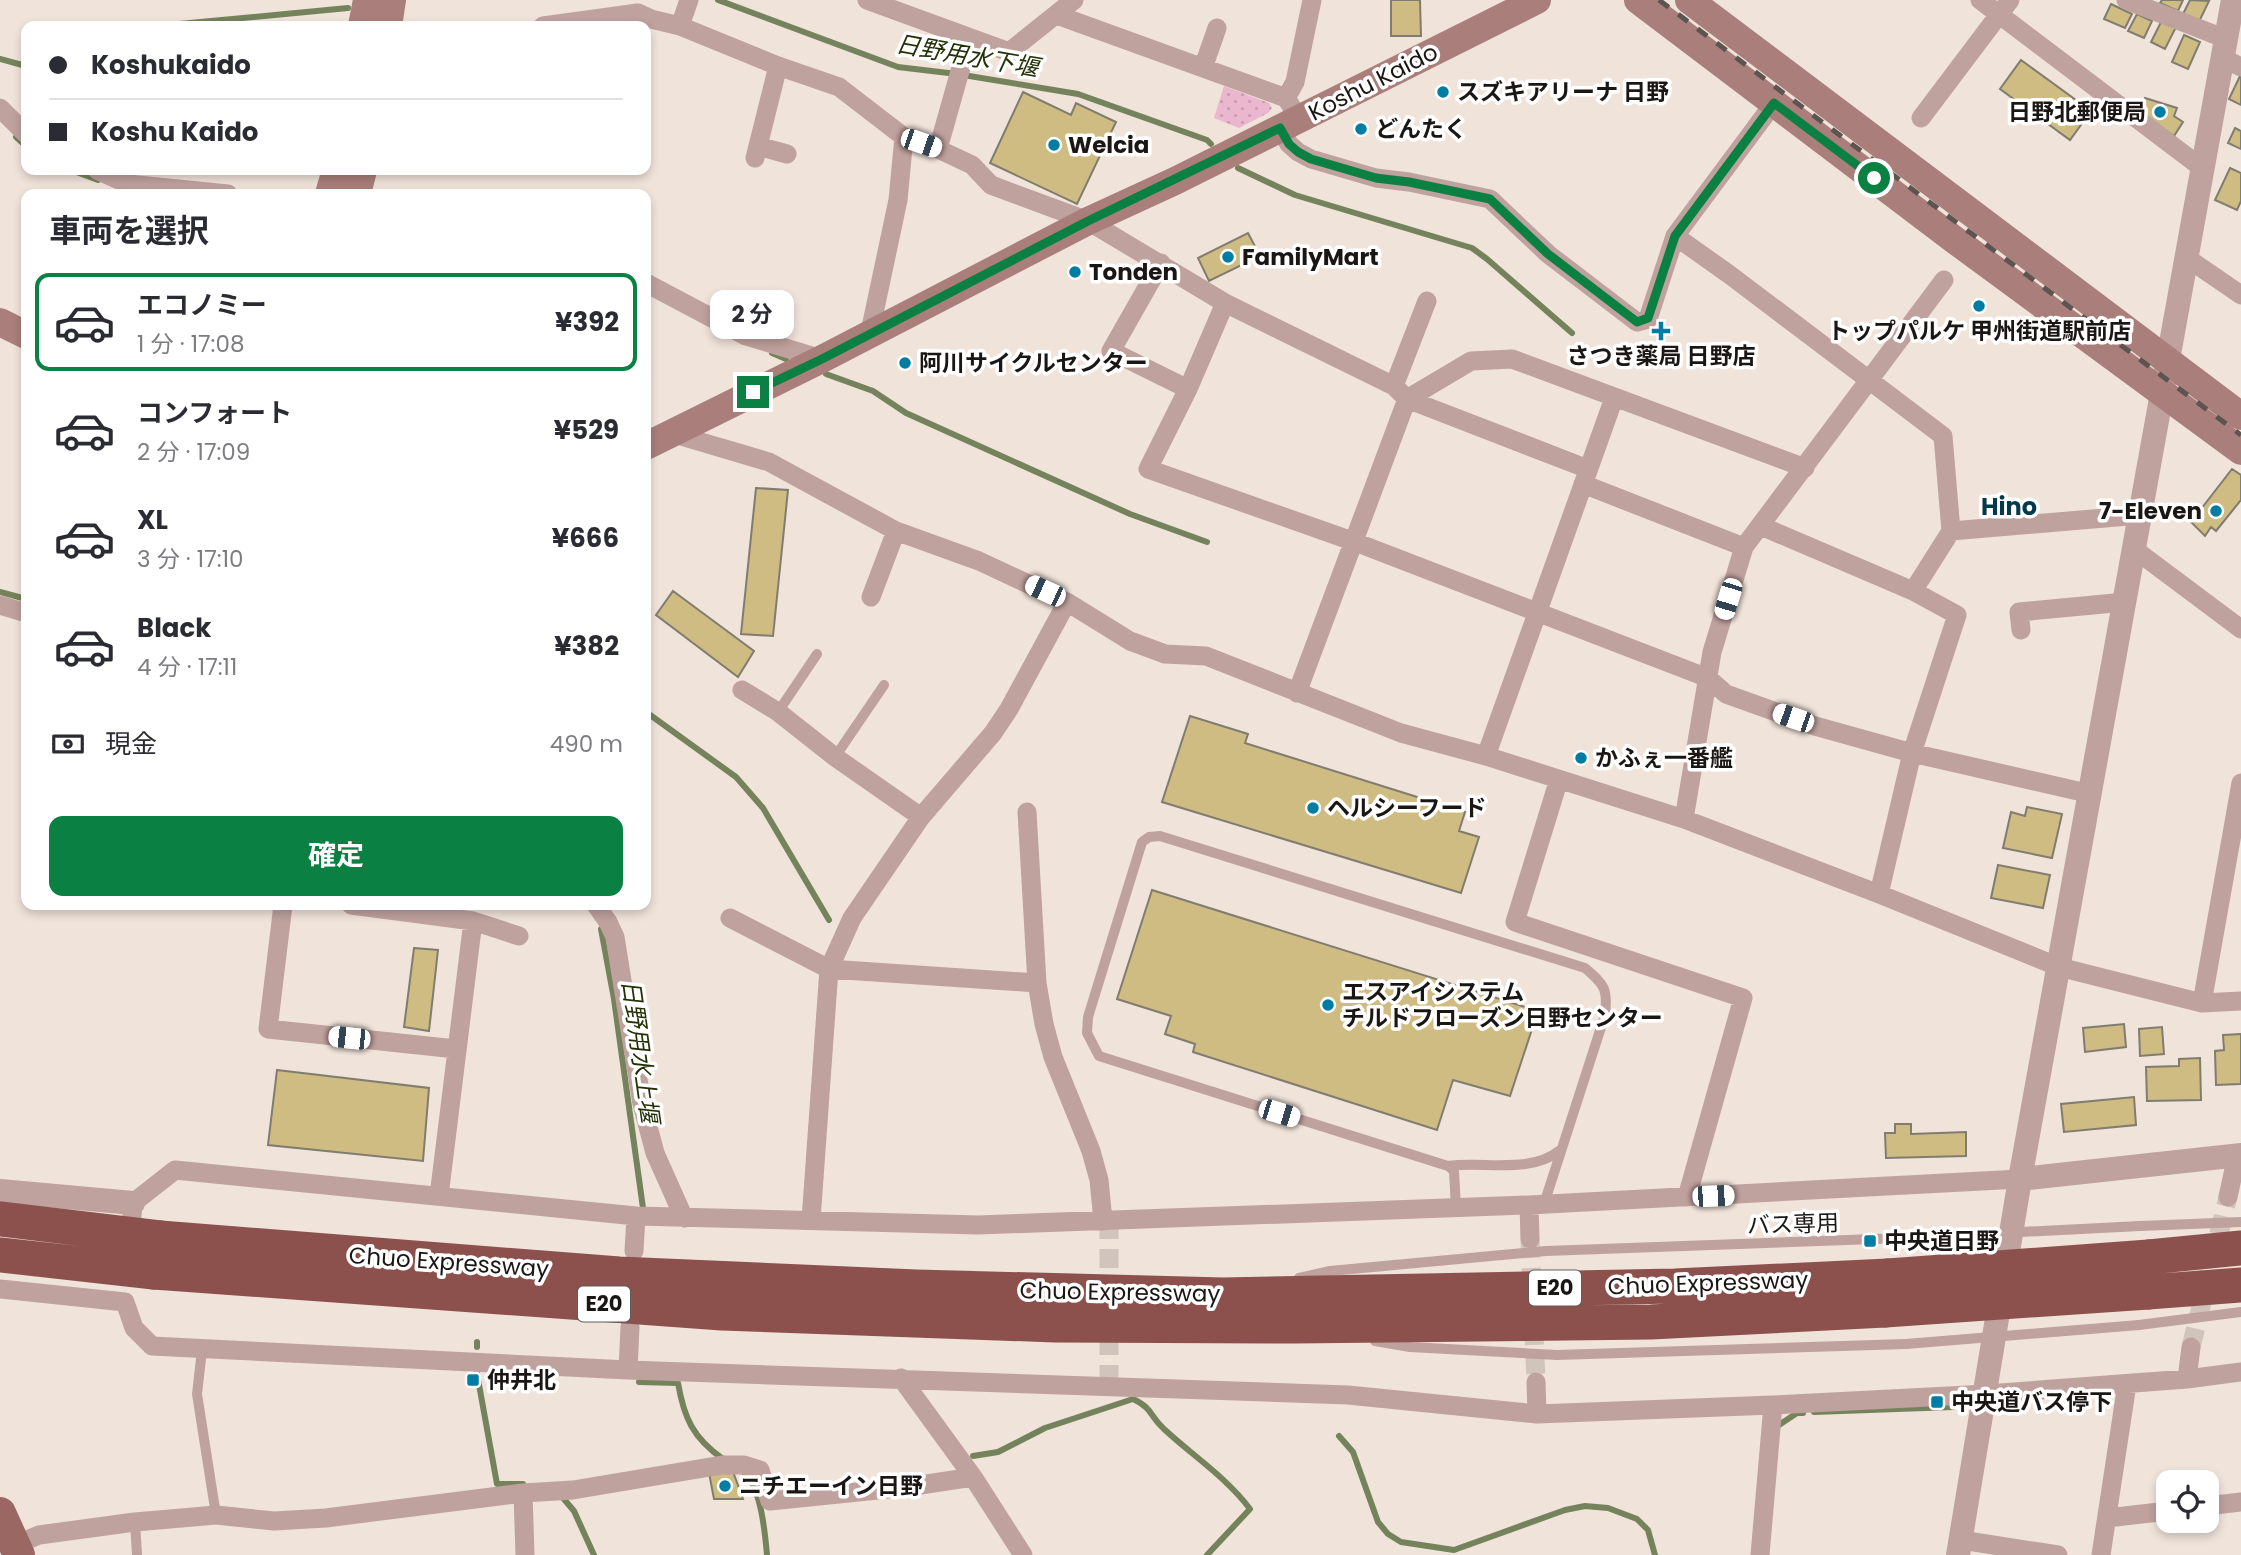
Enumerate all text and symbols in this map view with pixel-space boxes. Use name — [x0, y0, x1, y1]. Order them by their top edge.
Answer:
water label: 日野用水下堰 — [893, 27, 1045, 85]
street label: Koshu Kaido — [1303, 36, 1443, 128]
text: Koshukaido — [91, 47, 251, 83]
place label: スズキアリーナ 日野 — [1457, 76, 1669, 108]
marker: スズキアリーナ 日野 — [1435, 84, 1451, 100]
place label: 日野北郵便局 — [2008, 96, 2146, 128]
marker: 日野北郵便局 — [2152, 104, 2168, 120]
place label: どんたく — [1375, 113, 1467, 145]
text: Koshu Kaido — [91, 114, 258, 150]
marker: どんたく — [1353, 121, 1369, 137]
car — [898, 126, 945, 160]
place label: Welcia — [1068, 129, 1149, 161]
marker: Welcia — [1046, 137, 1062, 153]
route start — [1858, 162, 1890, 194]
text: 車両を選択 — [49, 208, 209, 253]
place label: FamilyMart — [1242, 241, 1379, 273]
marker: FamilyMart — [1220, 249, 1236, 265]
place label: Tonden — [1089, 256, 1178, 288]
marker: Tonden — [1067, 264, 1083, 280]
text: エコノミー — [137, 287, 267, 323]
callout: 2 分 — [711, 290, 795, 340]
icon: car — [53, 291, 116, 354]
text: 2 分 — [731, 298, 773, 330]
marker: トップパルケ 甲州街道駅前店 — [1971, 298, 1987, 314]
text: ¥392 — [555, 304, 619, 340]
place label: トップパルケ 甲州街道駅前店 — [1827, 315, 2131, 347]
marker: さつき薬局 日野店 — [1653, 323, 1669, 339]
text: 1 分 · 17:08 — [137, 328, 244, 360]
place label: さつき薬局 日野店 — [1567, 340, 1755, 372]
place label: 阿川サイクルセンター — [919, 347, 1148, 379]
marker: 阿川サイクルセンター — [897, 355, 913, 371]
route end — [737, 376, 769, 408]
text: コンフォート — [137, 395, 292, 431]
icon: car — [53, 399, 116, 462]
text: ¥529 — [554, 412, 619, 448]
text: 2 分 · 17:09 — [137, 436, 250, 468]
district label: Hino — [1981, 490, 2037, 523]
place label: 7-Eleven — [2099, 495, 2202, 527]
text: XL — [137, 502, 168, 538]
marker: 7-Eleven — [2208, 503, 2224, 519]
icon: car — [53, 507, 116, 570]
text: ¥666 — [552, 520, 619, 556]
text: 3 分 · 17:10 — [137, 543, 243, 575]
car — [1022, 573, 1069, 609]
car — [1712, 576, 1745, 622]
text: Black — [137, 610, 211, 646]
icon: car — [53, 615, 116, 678]
text: ¥382 — [554, 628, 619, 664]
text: 4 分 · 17:11 — [137, 651, 237, 683]
car — [1770, 701, 1817, 735]
icon: cash — [49, 725, 87, 763]
text: 現金 — [105, 726, 157, 762]
text: 490 m — [550, 728, 623, 760]
place label: かふぇ一番艦 — [1595, 742, 1733, 774]
marker: かふぇ一番艦 — [1573, 750, 1589, 766]
place label: ヘルシーフード — [1327, 792, 1487, 824]
marker: ヘルシーフード — [1305, 800, 1321, 816]
button: 確定 — [49, 816, 623, 896]
place label: エスアイシステム チルドフローズン日野センター — [1342, 976, 1663, 1034]
water label: 日野用水上堰 — [614, 977, 667, 1128]
marker: エスアイシステム チルドフローズン日野センター — [1320, 997, 1336, 1013]
car — [328, 1025, 371, 1051]
car — [1256, 1097, 1303, 1129]
car — [1692, 1185, 1735, 1207]
street label: バス専用 — [1746, 1206, 1840, 1242]
place label: 中央道日野 — [1884, 1225, 1999, 1257]
marker: 中央道日野 — [1862, 1233, 1878, 1249]
street label: Chuo Expressway — [348, 1239, 550, 1285]
street label: Chuo Expressway — [1607, 1264, 1809, 1302]
road number: E20 — [1529, 1270, 1581, 1306]
street label: Chuo Expressway — [1019, 1274, 1221, 1310]
road number: E20 — [578, 1286, 630, 1322]
place label: 仲井北 — [487, 1364, 556, 1396]
marker: 仲井北 — [465, 1372, 481, 1388]
place label: 中央道バス停下 — [1951, 1386, 2112, 1418]
marker: 中央道バス停下 — [1929, 1394, 1945, 1410]
place label: ニチエーイン日野 — [739, 1470, 923, 1502]
map controls — [2156, 1470, 2219, 1533]
button: locate — [2156, 1470, 2219, 1533]
marker: ニチエーイン日野 — [717, 1478, 733, 1494]

